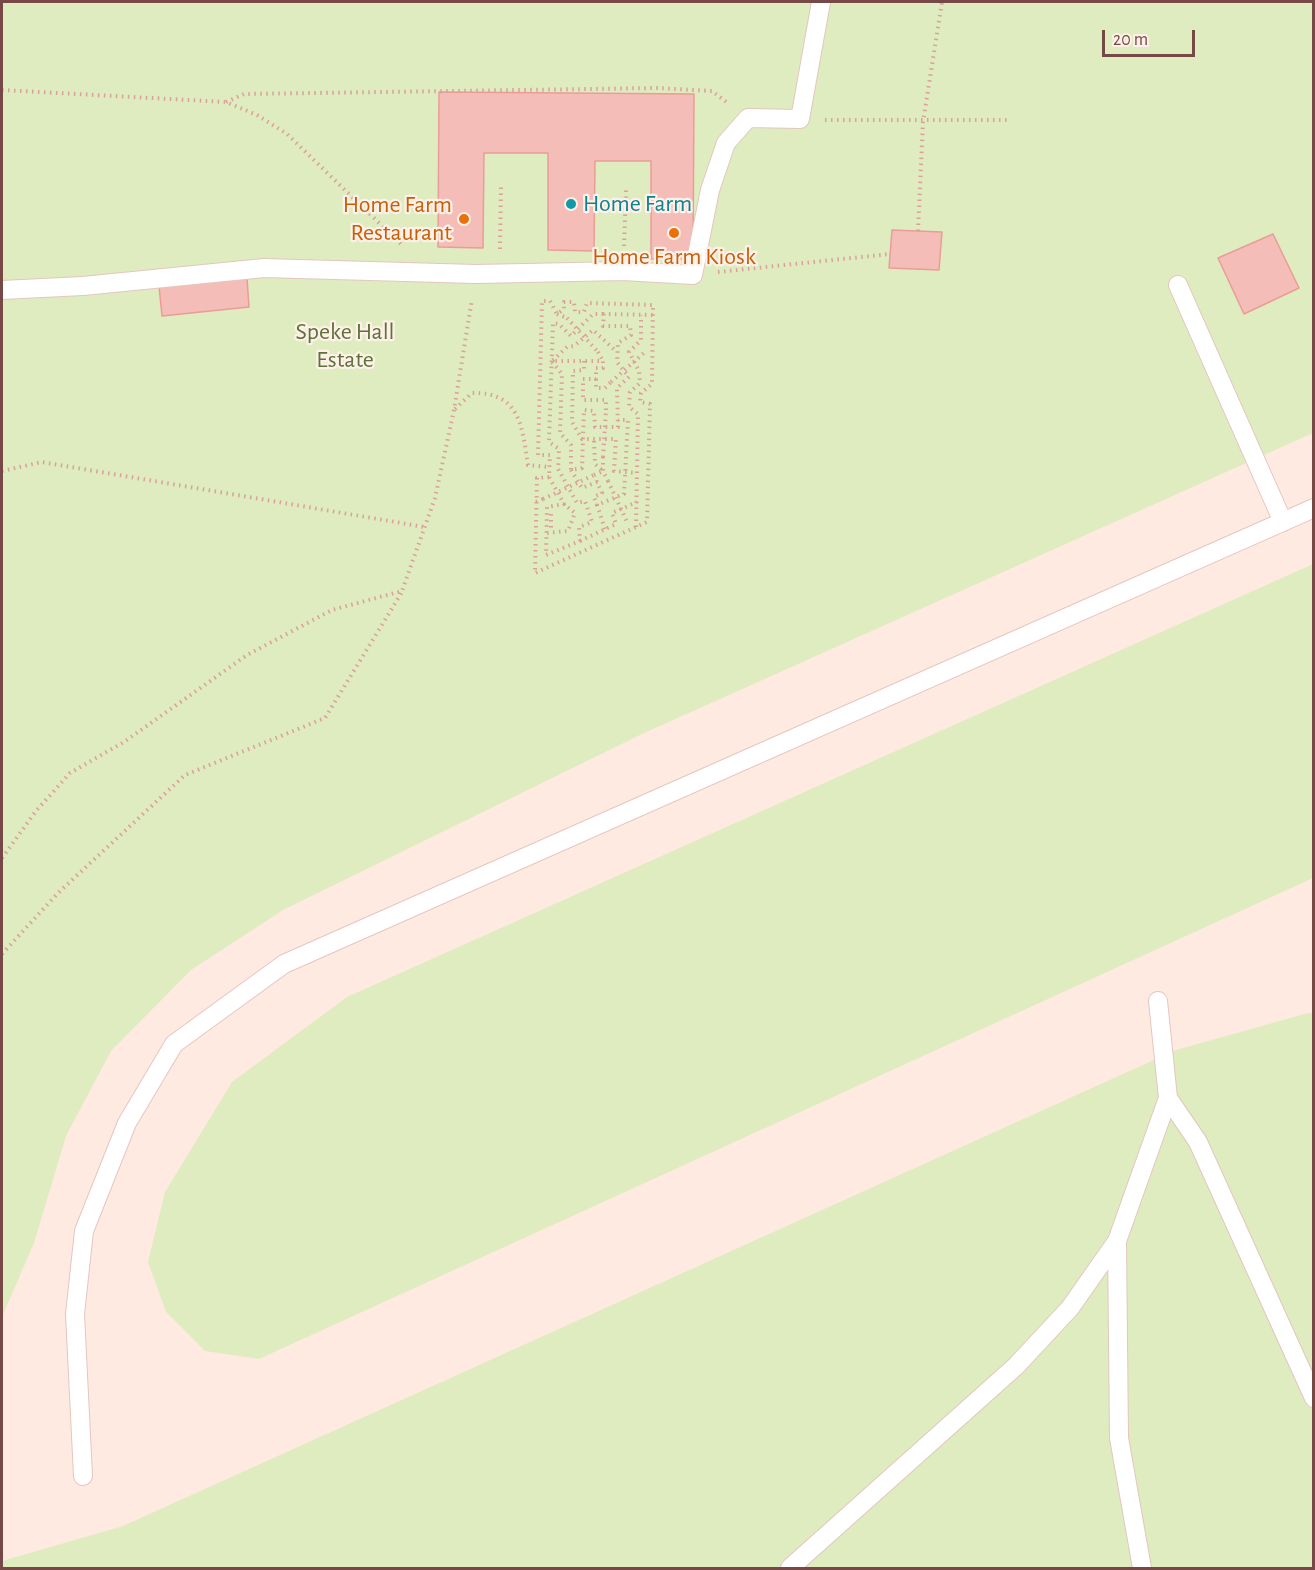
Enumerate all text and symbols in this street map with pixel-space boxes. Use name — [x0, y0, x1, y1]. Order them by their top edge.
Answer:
scale bar — [1105, 18, 1198, 56]
text: 20 m — [1113, 31, 1148, 49]
place label: Home Farm — [583, 190, 692, 218]
place label: Home Farm Restaurant — [343, 191, 452, 247]
marker: Home Farm — [564, 197, 578, 211]
marker: Home Farm Restaurant — [457, 212, 471, 226]
marker: Home Farm Kiosk — [667, 226, 681, 240]
place label: Home Farm Kiosk — [592, 243, 756, 271]
park label: Speke Hall Estate — [295, 318, 395, 374]

